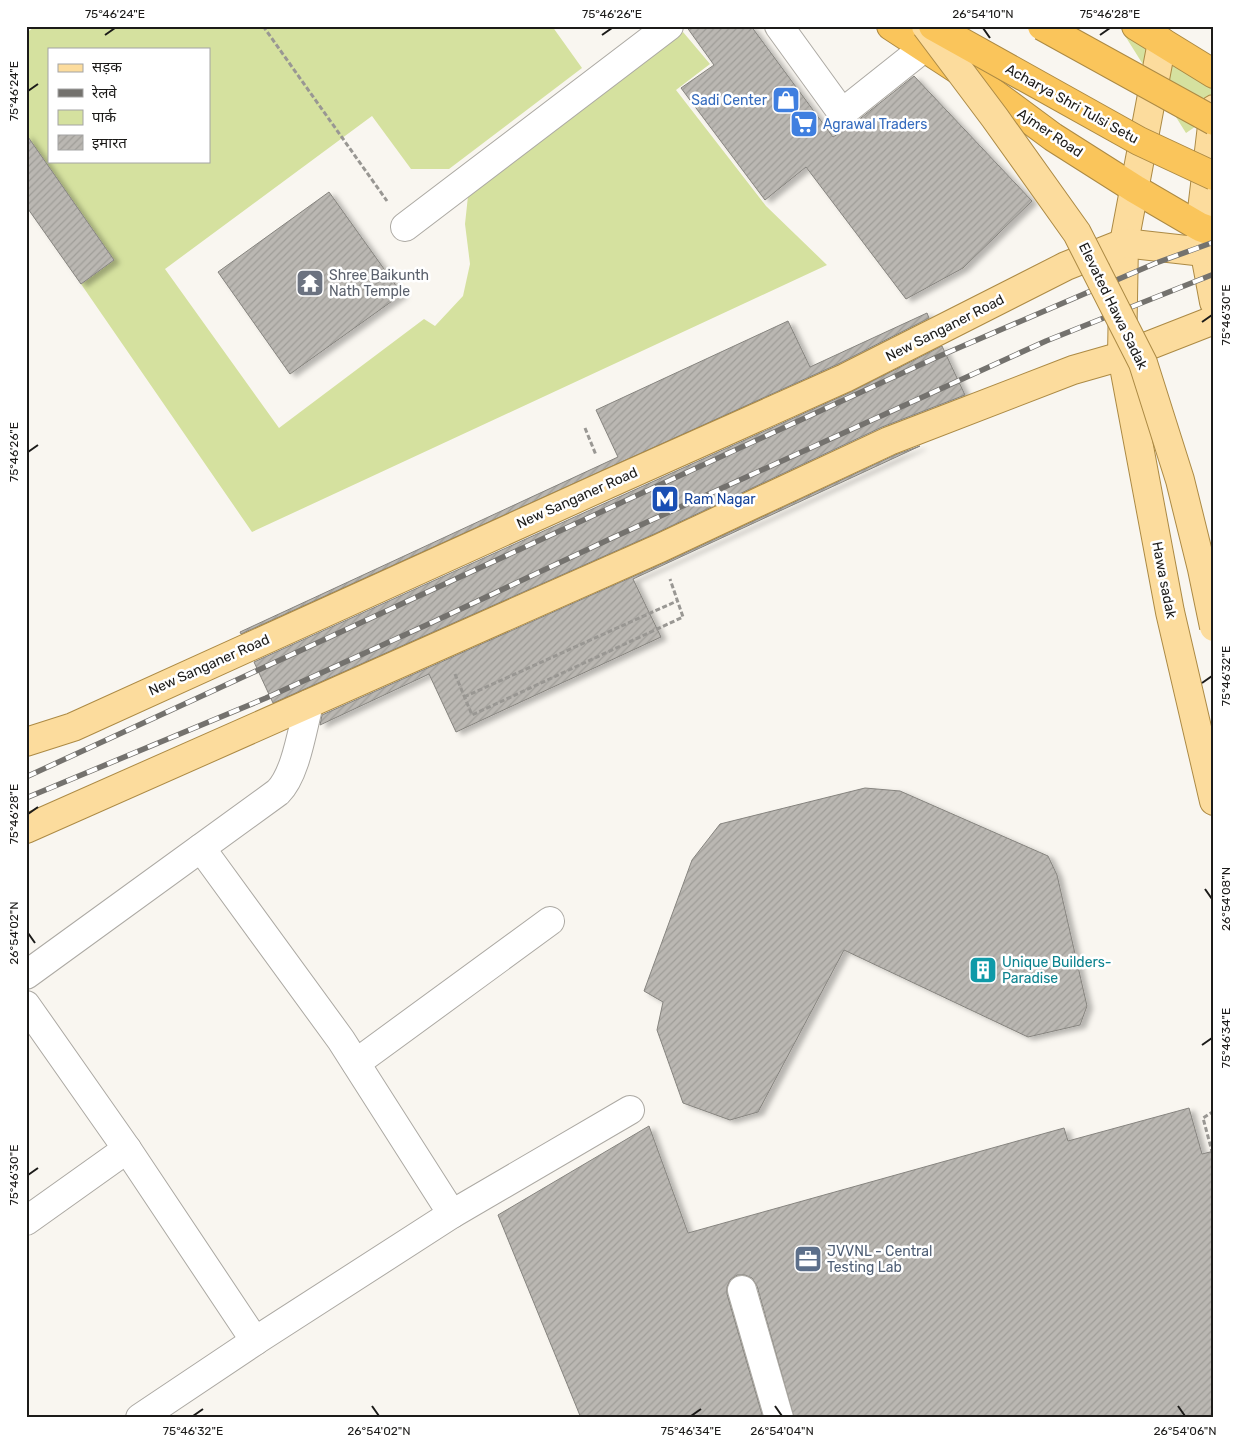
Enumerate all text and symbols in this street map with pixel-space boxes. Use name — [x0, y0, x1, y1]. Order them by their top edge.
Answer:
text: 75°46'24"E — [85, 7, 145, 21]
text: 75°46'26"E — [582, 7, 642, 21]
text: 26°54'10"N — [952, 7, 1014, 21]
text: 75°46'28"E — [1080, 7, 1140, 21]
legend — [48, 48, 210, 162]
text: सड़क — [92, 58, 122, 76]
street label: Acharya Shri Tulsi Setu — [1003, 60, 1141, 148]
text: 75°46'24"E — [7, 61, 21, 121]
text: रेलवे — [91, 84, 117, 102]
shop icon: Sadi Center — [771, 85, 801, 115]
place label: Sadi Center — [691, 92, 768, 109]
street label: Ajmer Road — [1014, 105, 1086, 161]
text: पार्क — [92, 108, 116, 126]
supermarket icon: Agrawal Traders — [789, 109, 819, 139]
place label: Agrawal Traders — [823, 116, 927, 133]
text: इमारत — [92, 134, 127, 152]
street label: Elevated Hawa Sadak — [1075, 240, 1152, 373]
place label: Shree Baikunth Nath Temple — [329, 267, 429, 300]
temple icon: Shree Baikunth Nath Temple — [295, 268, 325, 298]
text: 75°46'30"E — [1219, 285, 1233, 345]
street label: New Sanganer Road — [883, 291, 1007, 365]
text: 75°46'26"E — [7, 422, 21, 482]
street label: New Sanganer Road — [514, 464, 640, 532]
metro station icon: Ram Nagar — [650, 484, 680, 514]
place label: Ram Nagar — [684, 491, 756, 508]
street label: Hawa sadak — [1148, 540, 1180, 621]
street label: New Sanganer Road — [146, 631, 272, 699]
text: 75°46'32"E — [1219, 646, 1233, 706]
text: 75°46'28"E — [7, 784, 21, 844]
text: 26°54'08"N — [1219, 867, 1233, 931]
text: 26°54'02"N — [7, 901, 21, 965]
place label: Unique Builders- Paradise — [1002, 954, 1112, 987]
building icon: Unique Builders- Paradise — [968, 955, 998, 985]
text: 75°46'34"E — [1219, 1008, 1233, 1068]
text: 75°46'30"E — [7, 1145, 21, 1205]
place label: JVVNL - Central Testing Lab — [827, 1243, 932, 1276]
office icon: JVVNL - Central Testing Lab — [793, 1244, 823, 1274]
text: 75°46'32"E — [163, 1424, 223, 1438]
text: 26°54'02"N — [347, 1424, 411, 1438]
text: 75°46'34"E — [661, 1424, 721, 1438]
text: 26°54'04"N — [750, 1424, 814, 1438]
text: 26°54'06"N — [1153, 1424, 1217, 1438]

